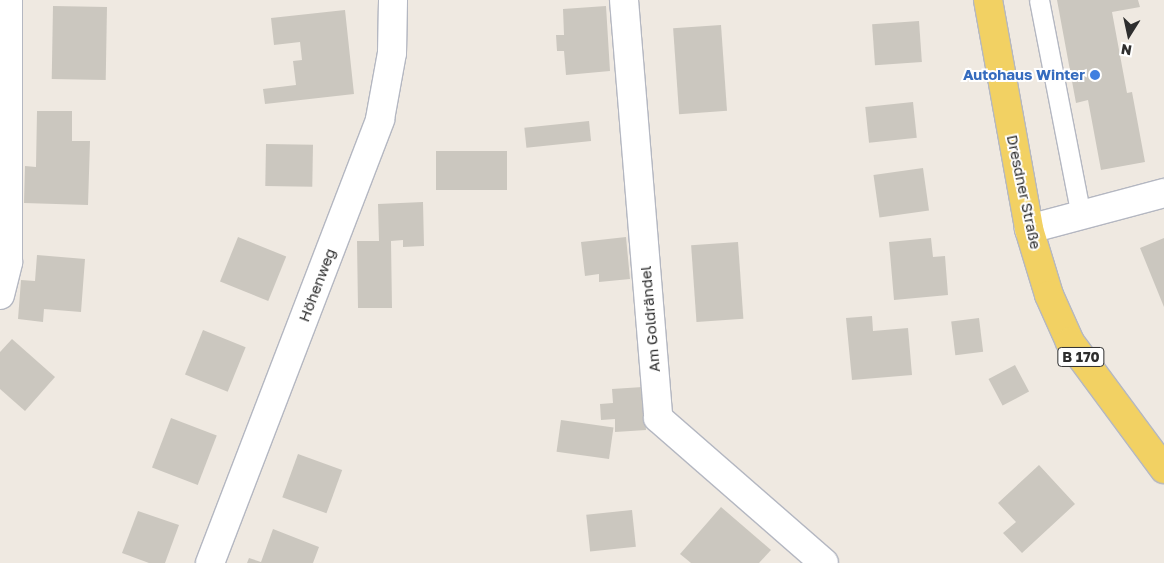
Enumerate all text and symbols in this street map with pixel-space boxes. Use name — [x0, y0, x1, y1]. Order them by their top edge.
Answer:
north arrow — [1104, 10, 1154, 60]
text: N — [1120, 41, 1133, 60]
place label: Autohaus Winter — [963, 66, 1085, 84]
marker: Autohaus Winter — [1089, 69, 1101, 81]
street label: Dresdner Straße — [1003, 133, 1045, 251]
street label: Höhenweg — [295, 246, 339, 324]
street label: Am Goldrändel — [636, 265, 664, 373]
road number: B 170 — [1057, 346, 1105, 368]

